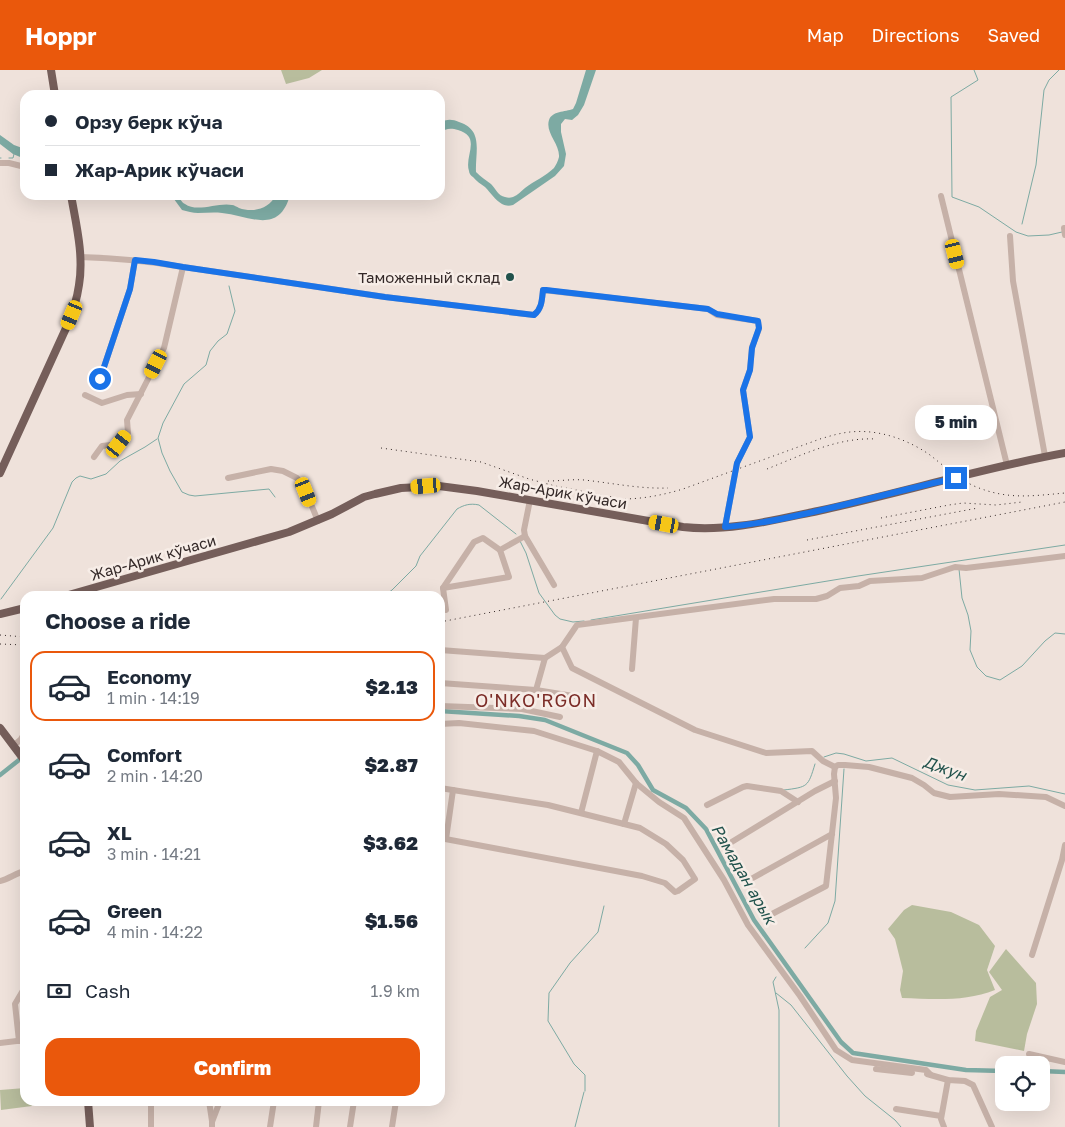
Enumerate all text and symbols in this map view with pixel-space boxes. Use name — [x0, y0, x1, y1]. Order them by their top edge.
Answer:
text: Hoppr — [25, 21, 97, 50]
text: Map — [807, 24, 843, 46]
text: Directions — [871, 24, 959, 46]
text: Saved — [987, 24, 1040, 46]
text: Орзу берк кўча — [75, 110, 223, 133]
text: Жар-Арик кўчаси — [75, 158, 244, 181]
car — [944, 238, 965, 270]
place label: Таможенный склад — [358, 268, 500, 286]
marker: Таможенный склад — [504, 271, 516, 283]
car — [59, 298, 84, 332]
car — [142, 347, 169, 381]
route start — [89, 368, 111, 390]
callout: 5 min — [915, 406, 997, 440]
text: 5 min — [935, 412, 977, 432]
car — [103, 428, 134, 460]
route end — [945, 467, 967, 489]
street label: Жар-Арик кўчаси — [497, 472, 629, 512]
car — [293, 475, 318, 509]
car — [410, 477, 441, 495]
car — [647, 514, 680, 534]
street label: Жар-Арик кўчаси — [88, 530, 218, 584]
text: Choose a ride — [45, 607, 191, 634]
icon: car — [47, 664, 92, 709]
text: Economy — [107, 665, 192, 688]
text: $2.13 — [365, 675, 418, 698]
text: 1 min · 14:19 — [107, 688, 200, 708]
district label: O'NKO'RGON — [475, 689, 597, 711]
icon: car — [47, 742, 92, 787]
text: Comfort — [107, 743, 182, 766]
water label: Джун — [920, 751, 970, 785]
text: $2.87 — [364, 753, 418, 776]
text: 2 min · 14:20 — [107, 766, 203, 786]
icon: car — [47, 820, 92, 865]
water label: Рамадан арык — [707, 820, 782, 929]
text: XL — [107, 821, 132, 844]
text: $3.62 — [363, 831, 418, 854]
text: 3 min · 14:21 — [107, 844, 201, 864]
icon: car — [47, 898, 92, 943]
text: Green — [107, 899, 162, 922]
text: $1.56 — [365, 909, 418, 932]
text: 4 min · 14:22 — [107, 922, 203, 942]
icon: cash — [45, 977, 73, 1005]
text: Cash — [85, 979, 130, 1002]
text: 1.9 km — [371, 981, 420, 1001]
button: Confirm — [45, 1038, 420, 1096]
map controls — [995, 1056, 1050, 1111]
button: locate — [995, 1056, 1050, 1111]

